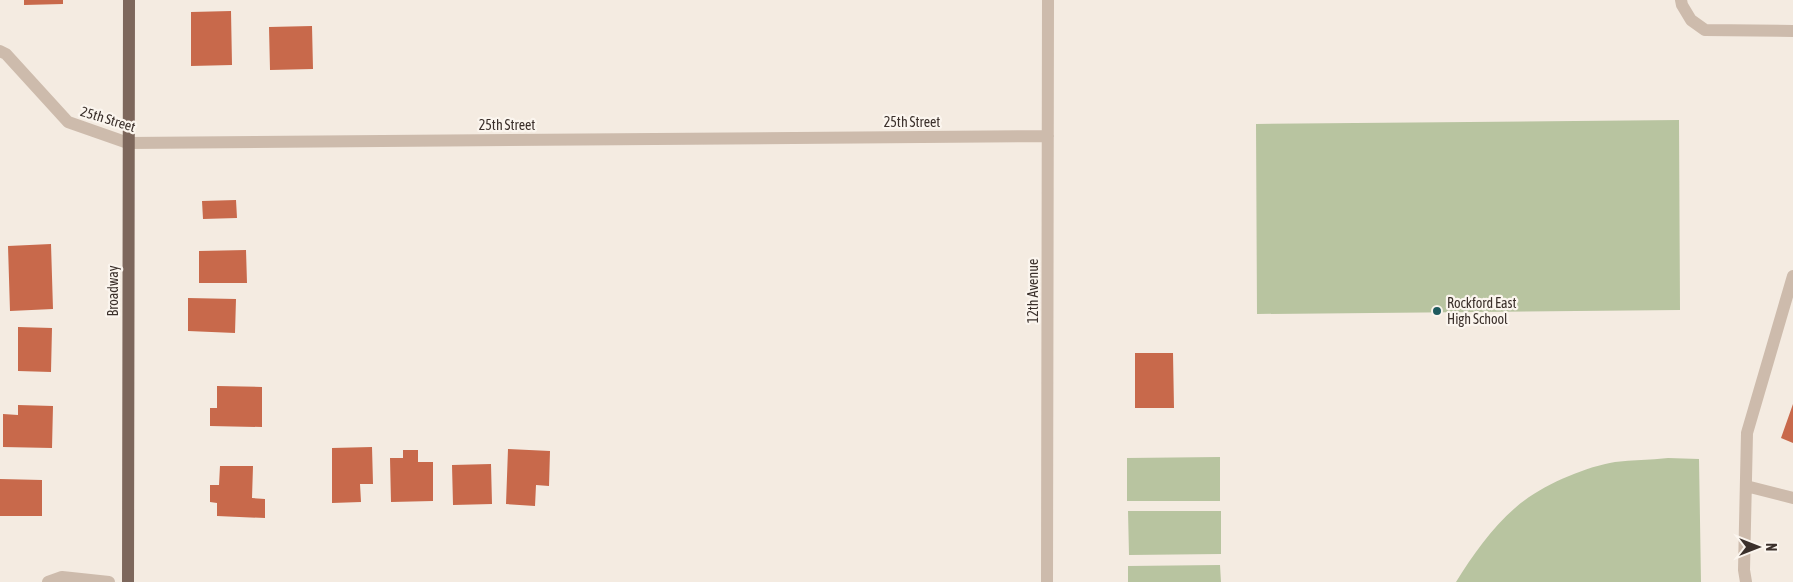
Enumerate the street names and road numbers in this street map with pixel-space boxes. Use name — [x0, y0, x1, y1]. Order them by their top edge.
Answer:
street label: 25th Street — [79, 103, 137, 135]
street label: 25th Street — [884, 114, 940, 130]
street label: 25th Street — [479, 117, 535, 133]
street label: 12th Avenue — [1025, 259, 1041, 323]
street label: Broadway — [105, 265, 121, 317]

